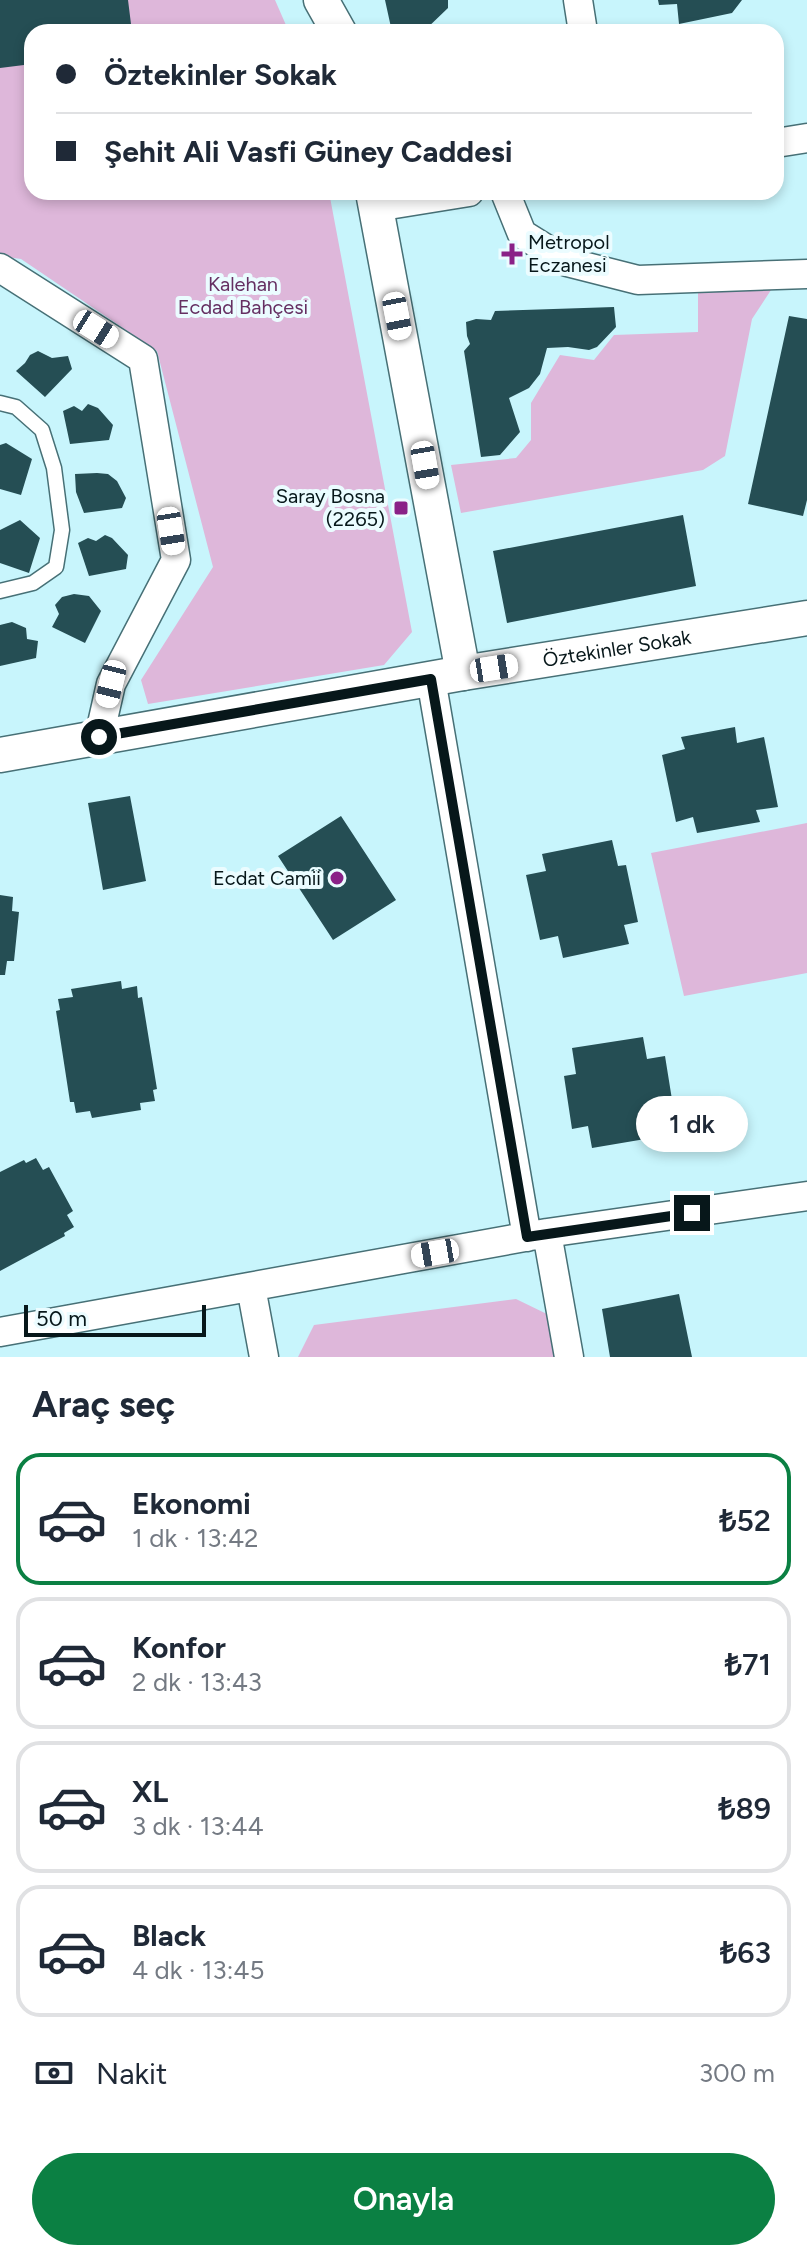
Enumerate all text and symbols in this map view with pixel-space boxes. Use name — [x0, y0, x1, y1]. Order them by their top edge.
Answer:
text: Öztekinler Sokak — [104, 56, 337, 93]
text: Şehit Ali Vasfi Güney Caddesi — [104, 133, 513, 170]
place label: Metropol Eczanesi — [528, 230, 610, 277]
marker: Metropol Eczanesi — [503, 245, 521, 263]
park label: Kalehan Ecdad Bahçesi — [178, 272, 308, 319]
car — [381, 290, 413, 342]
car — [69, 306, 123, 352]
car — [409, 439, 441, 491]
place label: Saray Bosna (2265) — [276, 484, 385, 531]
marker: Saray Bosna (2265) — [392, 499, 410, 517]
car — [155, 505, 187, 557]
street label: Öztekinler Sokak — [541, 625, 693, 672]
car — [468, 652, 520, 684]
car — [94, 658, 128, 710]
route start — [81, 719, 117, 755]
place label: Ecdat Camii — [213, 866, 321, 890]
marker: Ecdat Camii — [328, 869, 346, 887]
callout: 1 dk — [636, 1097, 748, 1153]
text: 1 dk — [669, 1108, 715, 1140]
route end — [674, 1195, 710, 1231]
car — [409, 1237, 461, 1269]
scale bar — [24, 1301, 206, 1337]
text: 50 m — [36, 1305, 87, 1332]
text: Araç seç — [32, 1383, 175, 1426]
icon: car — [36, 1483, 108, 1555]
text: Ekonomi — [132, 1485, 251, 1522]
text: ₺52 — [719, 1502, 771, 1539]
text: 1 dk · 13:42 — [132, 1522, 259, 1554]
icon: car — [36, 1627, 108, 1699]
text: Konfor — [132, 1629, 226, 1666]
text: ₺71 — [725, 1646, 771, 1683]
text: 2 dk · 13:43 — [132, 1666, 262, 1698]
icon: car — [36, 1771, 108, 1843]
text: XL — [132, 1773, 168, 1810]
text: ₺89 — [718, 1790, 771, 1827]
text: 3 dk · 13:44 — [132, 1810, 264, 1842]
icon: car — [36, 1915, 108, 1987]
text: Black — [132, 1917, 206, 1954]
text: ₺63 — [720, 1934, 771, 1971]
text: 4 dk · 13:45 — [132, 1954, 264, 1986]
icon: cash — [32, 2051, 76, 2095]
text: Nakit — [96, 2055, 167, 2092]
text: 300 m — [699, 2057, 775, 2089]
button: Onayla — [32, 2153, 775, 2245]

